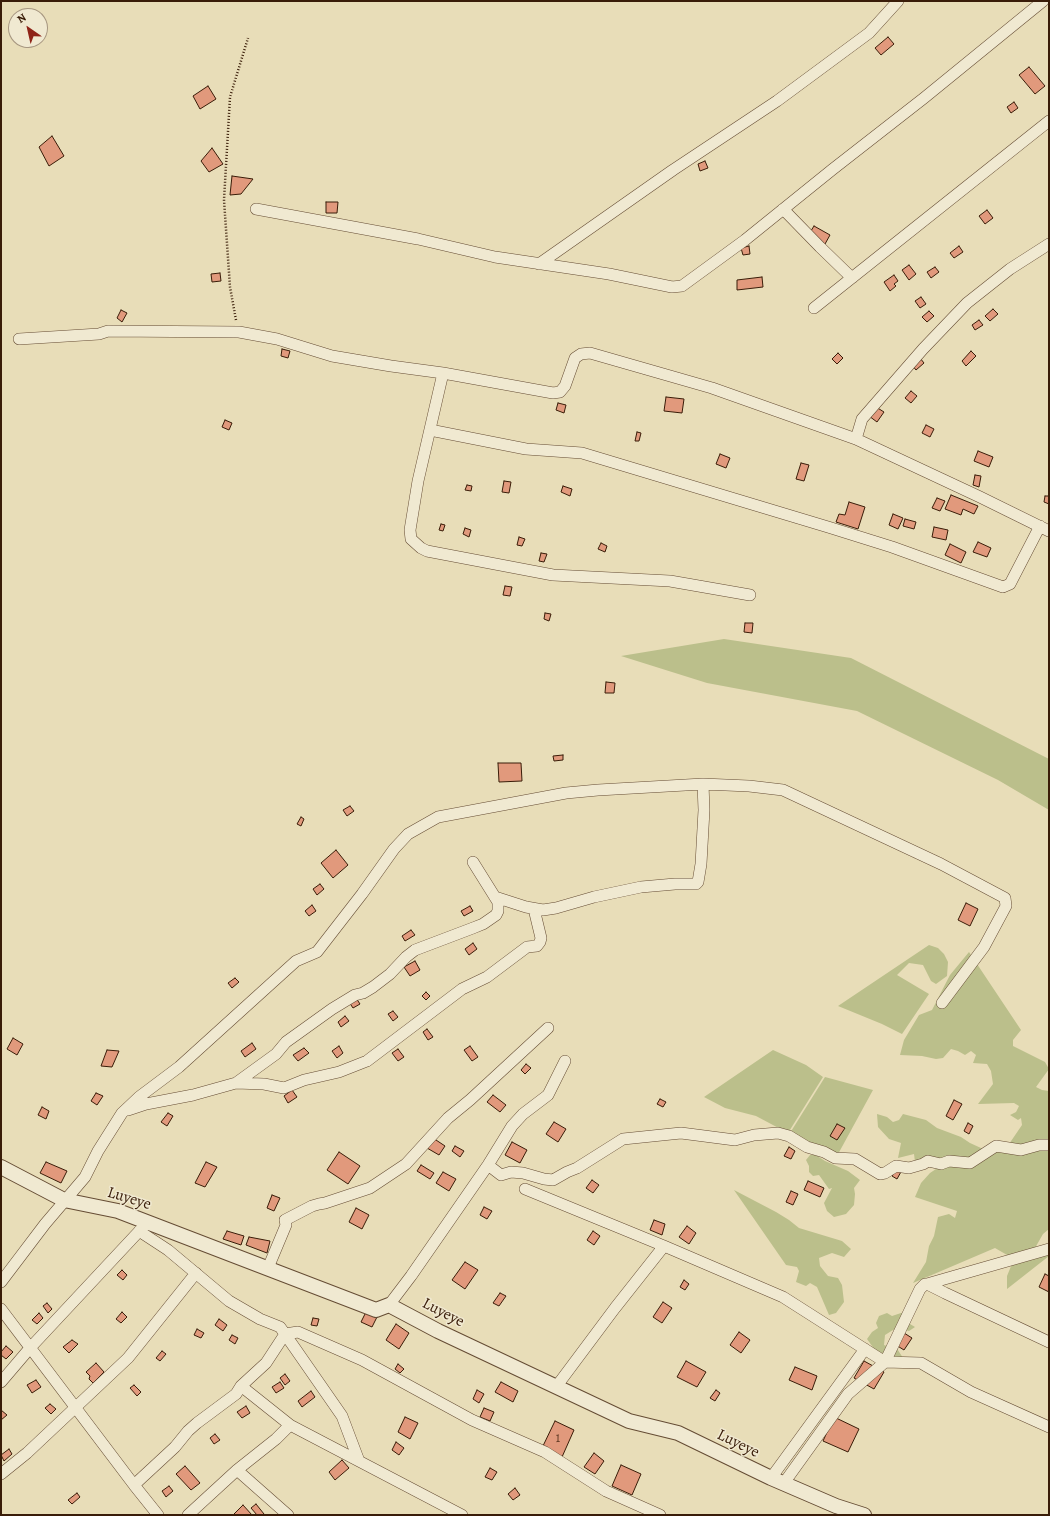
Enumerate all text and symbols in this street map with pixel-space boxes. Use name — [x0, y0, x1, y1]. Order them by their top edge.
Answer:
north arrow — [8, 8, 48, 48]
text: N — [14, 10, 29, 27]
street label: Luyeye — [105, 1183, 153, 1215]
street label: Luyeye — [419, 1294, 467, 1332]
street label: Luyeye — [714, 1426, 762, 1462]
house number: 1 — [556, 1431, 560, 1447]

